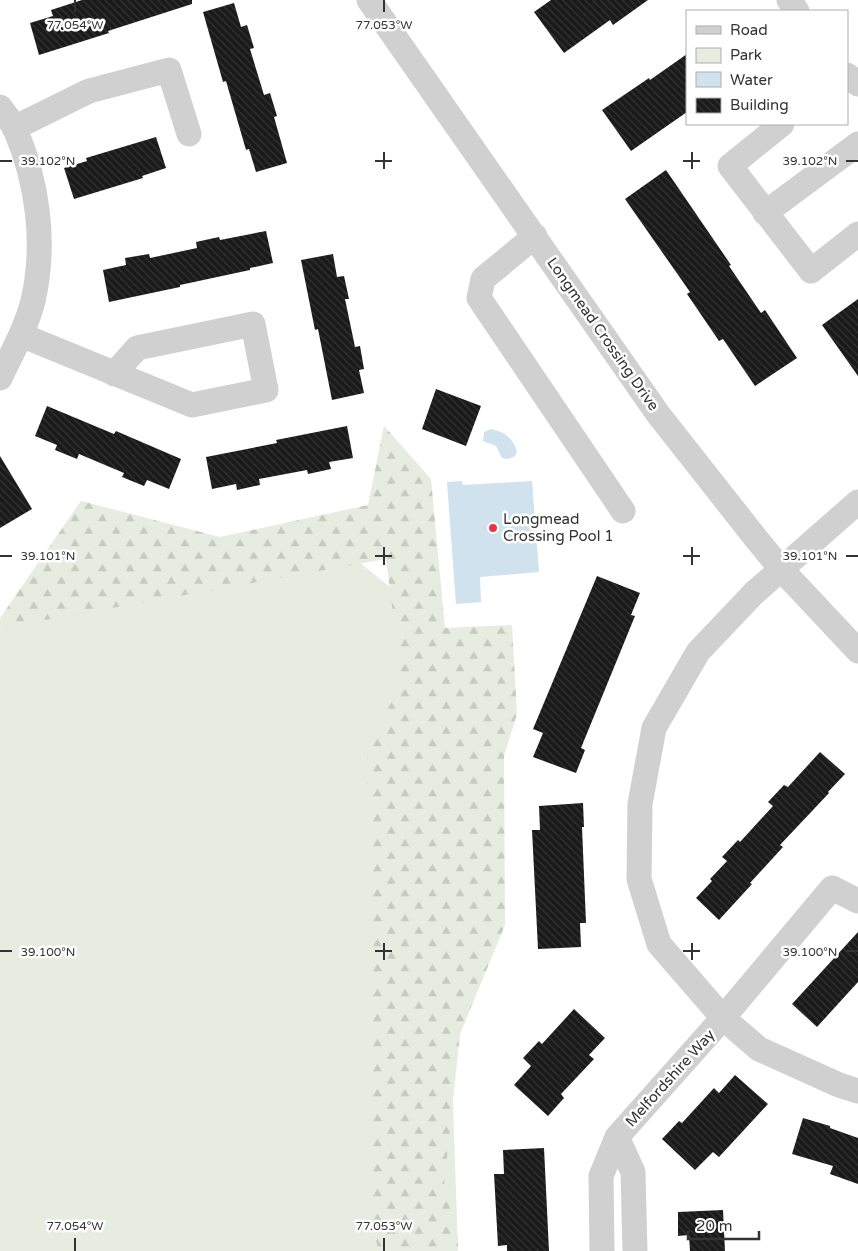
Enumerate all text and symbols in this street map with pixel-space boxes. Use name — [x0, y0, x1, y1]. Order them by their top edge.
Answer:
legend — [686, 10, 848, 125]
text: 77.054°W — [47, 18, 103, 32]
text: 77.053°W — [356, 18, 412, 32]
text: Road — [730, 21, 768, 39]
text: Park — [730, 46, 762, 64]
text: Water — [730, 71, 773, 89]
text: Building — [730, 96, 789, 114]
text: 39.102°N — [21, 154, 75, 168]
text: 39.102°N — [783, 154, 837, 168]
street label: Longmead Crossing Drive — [543, 254, 663, 414]
place label: Longmead Crossing Pool 1 — [503, 510, 614, 545]
marker: Longmead Crossing Pool 1 — [487, 522, 499, 534]
text: 39.101°N — [21, 549, 75, 563]
text: 39.101°N — [783, 549, 837, 563]
text: 39.100°N — [21, 945, 75, 959]
text: 39.100°N — [783, 945, 837, 959]
street label: Melfordshire Way — [622, 1026, 718, 1130]
scale bar — [688, 1208, 759, 1240]
text: 20 m — [696, 1217, 733, 1235]
text: 77.054°W — [47, 1219, 103, 1233]
text: 77.053°W — [356, 1219, 412, 1233]

